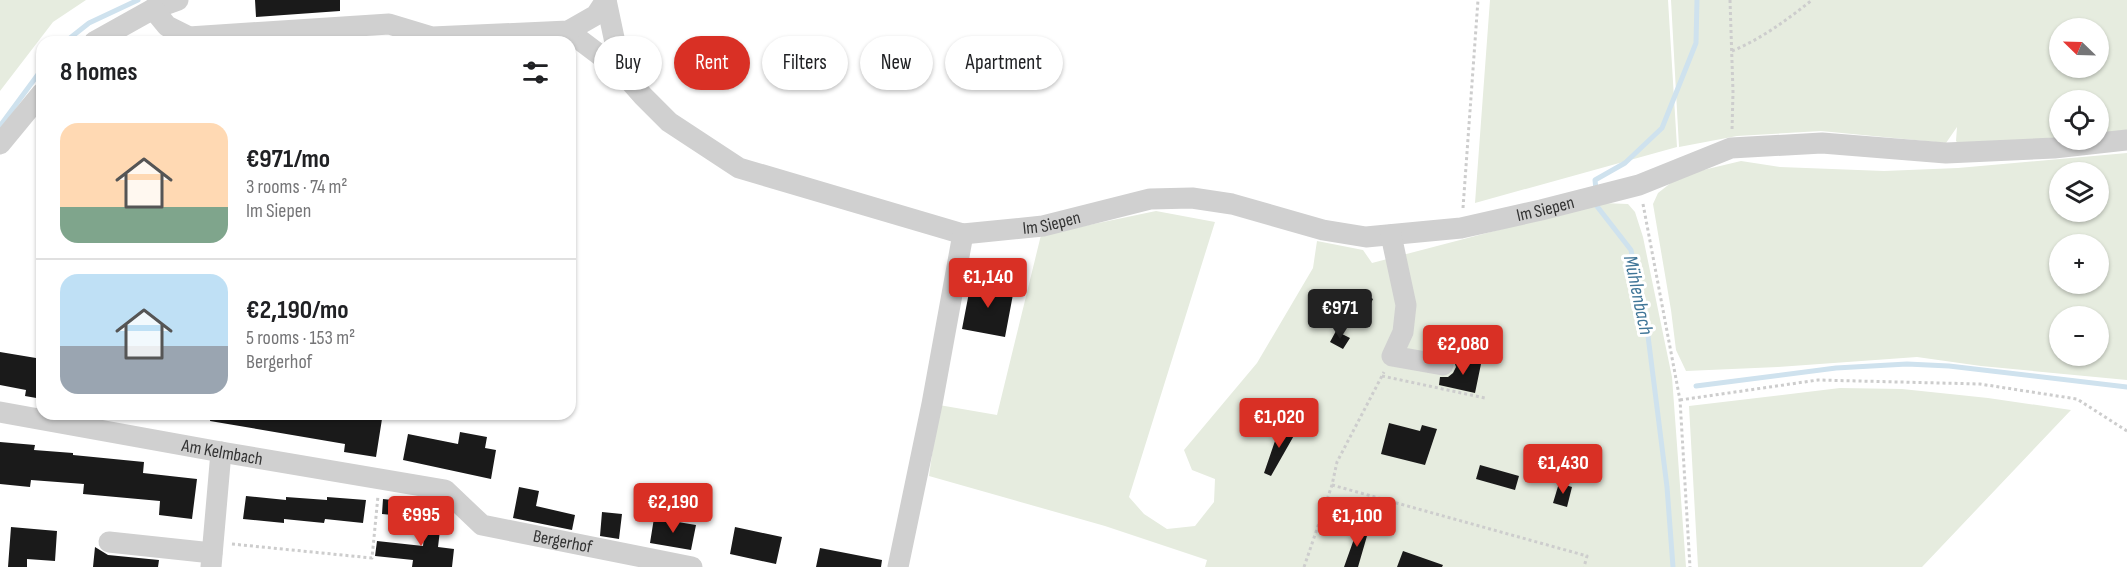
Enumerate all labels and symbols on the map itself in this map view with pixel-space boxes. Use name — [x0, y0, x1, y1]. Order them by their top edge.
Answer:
north arrow — [2049, 18, 2109, 78]
street label: Im Siepen — [1514, 191, 1576, 226]
street label: Im Siepen — [1021, 206, 1083, 238]
water label: Mühlenbach — [1618, 253, 1658, 337]
pin: €1,140 — [939, 258, 1037, 309]
pin: €971 — [1304, 289, 1376, 340]
pin: €2,080 — [1414, 325, 1512, 376]
pin: €1,020 — [1230, 398, 1328, 449]
street label: Am Kelmbach — [179, 434, 264, 469]
pin: €1,430 — [1514, 444, 1612, 495]
pin: €2,190 — [624, 483, 722, 534]
pin: €995 — [385, 496, 457, 547]
pin: €1,100 — [1308, 497, 1406, 548]
street label: Bergerhof — [531, 525, 595, 557]

